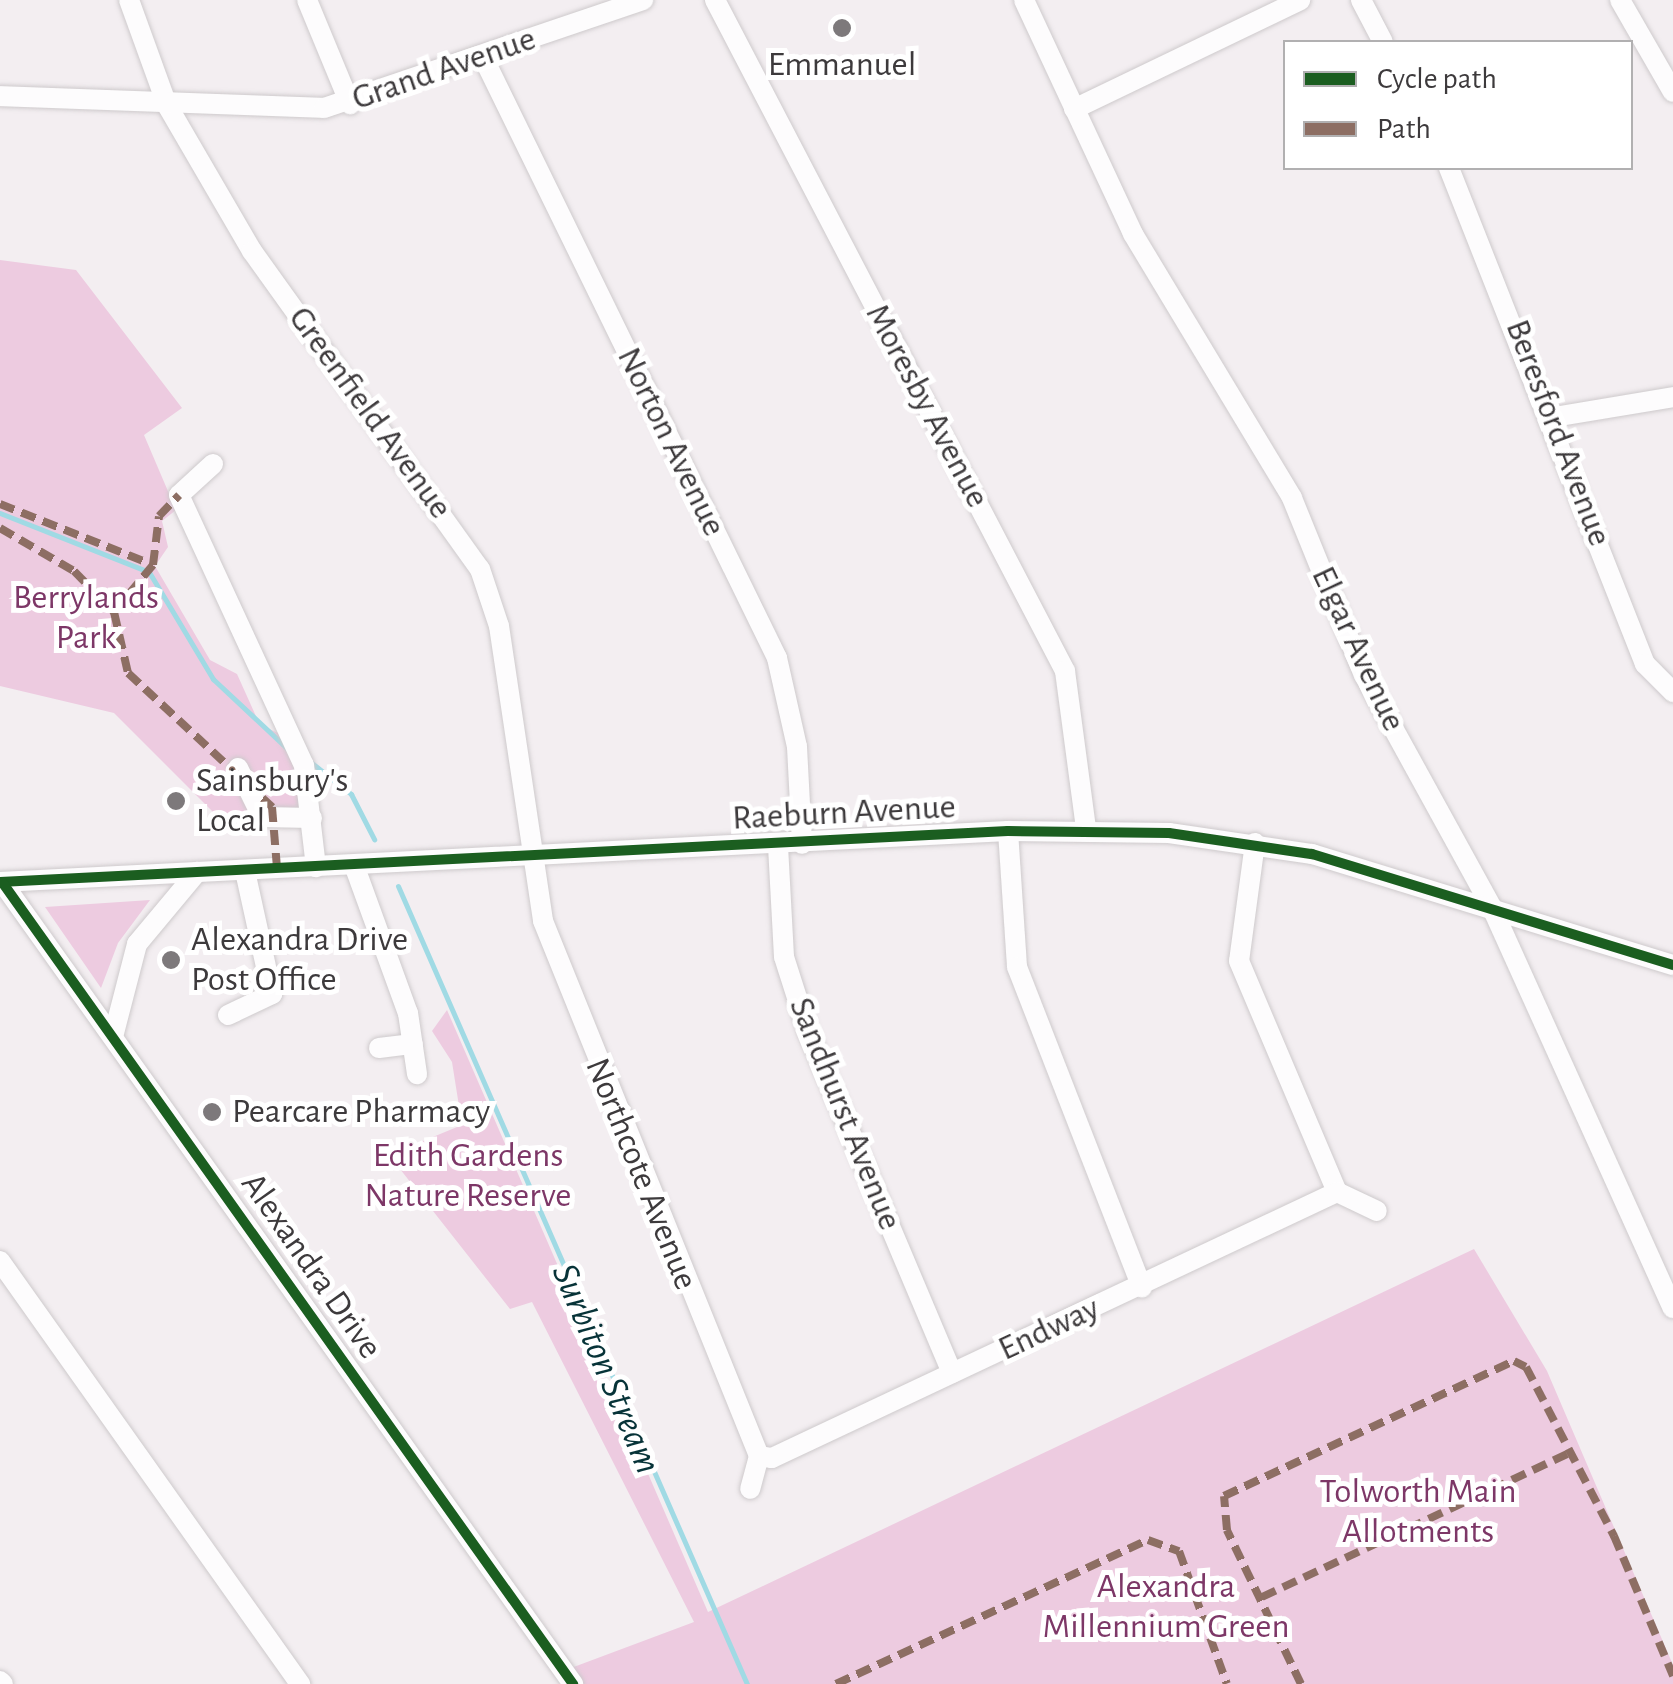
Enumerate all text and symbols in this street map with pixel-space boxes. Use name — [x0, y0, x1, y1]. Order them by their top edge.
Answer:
marker: Emmanuel — [831, 17, 853, 39]
street label: Grand Avenue — [347, 18, 541, 120]
legend — [1283, 40, 1633, 170]
place label: Emmanuel — [768, 44, 916, 86]
text: Cycle path — [1377, 64, 1497, 94]
text: Path — [1377, 114, 1431, 144]
street label: Moresby Avenue — [856, 297, 998, 515]
street label: Greenfield Avenue — [279, 299, 461, 527]
street label: Beresford Avenue — [1496, 314, 1620, 552]
street label: Norton Avenue — [607, 341, 735, 543]
street label: Elgar Avenue — [1302, 560, 1414, 738]
park label: Berrylands Park — [13, 577, 159, 659]
place label: Sainsbury's Local — [196, 760, 348, 842]
street label: Raeburn Avenue — [731, 786, 957, 840]
marker: Sainsbury's Local — [165, 790, 187, 812]
place label: Alexandra Drive Post Office — [191, 919, 408, 1001]
marker: Alexandra Drive Post Office — [160, 949, 182, 971]
street label: Sandhurst Avenue — [779, 992, 911, 1236]
street label: Northcote Avenue — [575, 1052, 707, 1296]
place label: Pearcare Pharmacy — [232, 1091, 490, 1133]
marker: Pearcare Pharmacy — [201, 1101, 223, 1123]
park label: Edith Gardens Nature Reserve — [365, 1135, 571, 1217]
street label: Alexandra Drive — [231, 1165, 391, 1367]
water label: Surbiton Stream — [540, 1257, 670, 1481]
street label: Endway — [992, 1287, 1106, 1371]
park label: Tolworth Main Allotments — [1320, 1471, 1516, 1553]
park label: Alexandra Millennium Green — [1043, 1566, 1289, 1648]

